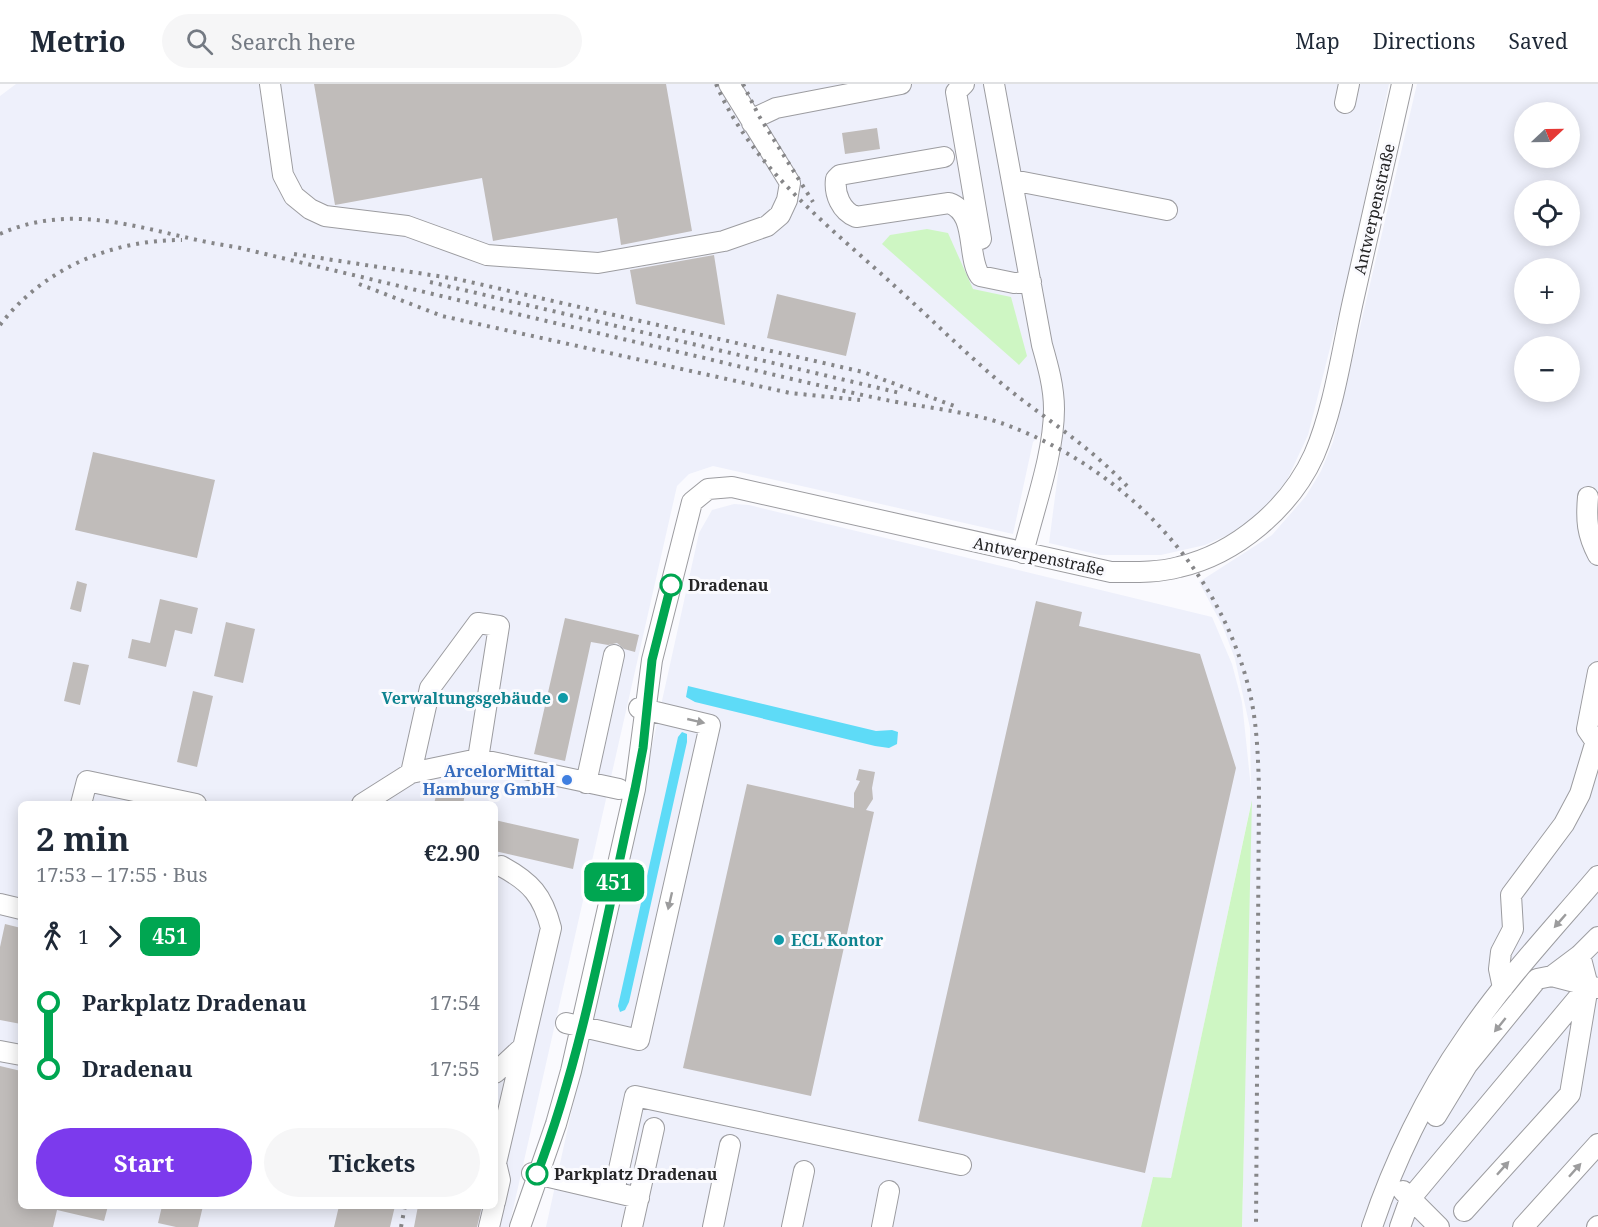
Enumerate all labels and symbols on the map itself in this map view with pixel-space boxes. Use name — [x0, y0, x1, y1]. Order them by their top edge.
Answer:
north arrow — [1514, 102, 1580, 168]
street label: Antwerpenstraße — [1348, 141, 1400, 277]
street label: Antwerpenstraße — [971, 531, 1107, 581]
marker: Dradenau — [660, 574, 682, 596]
place label: Dradenau — [688, 574, 769, 596]
place label: Verwaltungsgebäude — [382, 687, 551, 709]
marker: Verwaltungsgebäude — [556, 691, 570, 705]
one-way arrow — [686, 717, 705, 727]
place label: ArcelorMittal Hamburg GmbH — [422, 760, 555, 800]
marker: ArcelorMittal Hamburg GmbH — [560, 773, 574, 787]
line badge: 451 — [580, 862, 648, 902]
one-way arrow — [665, 891, 674, 910]
one-way arrow — [1554, 913, 1567, 928]
place label: ECL Kontor — [791, 929, 884, 951]
marker: ECL Kontor — [772, 933, 786, 947]
one-way arrow — [1494, 1017, 1507, 1032]
one-way arrow — [1496, 1160, 1510, 1175]
marker: Parkplatz Dradenau — [526, 1163, 548, 1185]
place label: Parkplatz Dradenau — [554, 1163, 718, 1185]
one-way arrow — [1568, 1163, 1581, 1178]

